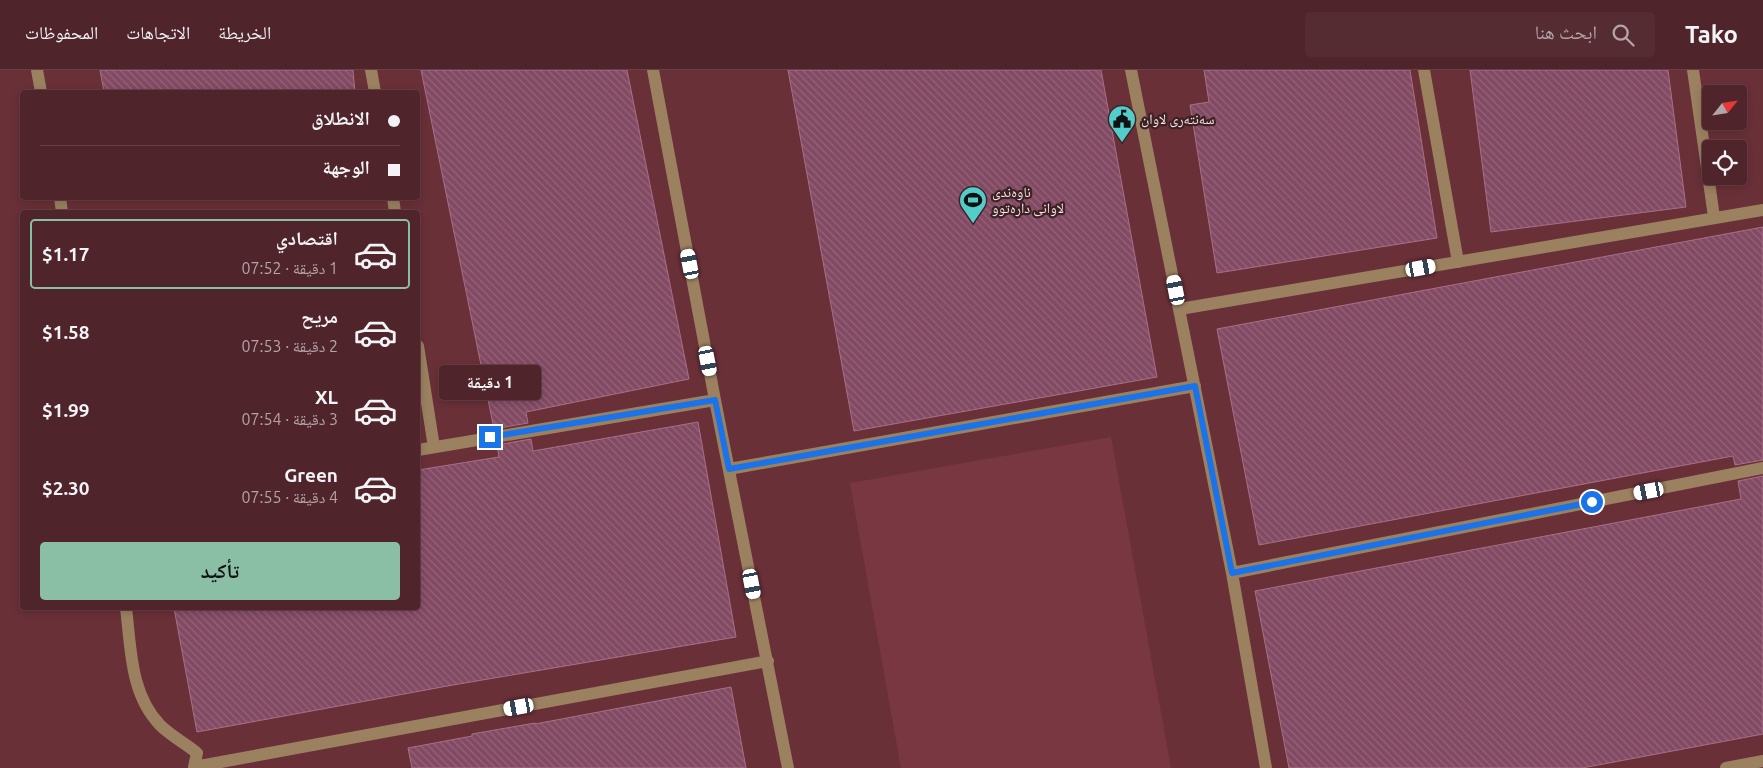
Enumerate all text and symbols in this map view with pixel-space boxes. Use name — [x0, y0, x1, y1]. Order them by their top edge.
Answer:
search box — [1305, 12, 1655, 57]
text: ابحث هنا — [1535, 21, 1597, 43]
icon: search — [1609, 21, 1637, 49]
text: Tako — [1685, 21, 1738, 48]
text: المحفوظات — [25, 22, 98, 42]
text: الاتجاهات — [126, 22, 190, 42]
text: الخريطة — [218, 22, 271, 42]
north arrow — [1702, 85, 1748, 130]
map controls — [1702, 85, 1747, 185]
public building icon: سەنتەری لاوان — [1107, 104, 1137, 143]
text: الانطلاق — [311, 107, 370, 129]
place label: سەنتەری لاوان — [1141, 111, 1214, 128]
button: locate — [1702, 140, 1747, 185]
text: الوجهة — [322, 156, 370, 178]
place label: ناوەندی لاوانی دارەتوو — [992, 184, 1064, 217]
sports icon: ناوەندی لاوانی دارەتوو — [958, 185, 988, 224]
text: اقتصادي — [276, 227, 338, 249]
icon: car — [353, 232, 398, 277]
text: $1.17 — [42, 243, 90, 265]
car — [679, 248, 700, 280]
car — [1404, 258, 1437, 278]
text: 1 دقيقة · 07:52 — [241, 259, 338, 277]
car — [1165, 274, 1186, 306]
text: مريح — [301, 305, 338, 327]
icon: car — [353, 310, 398, 355]
text: $1.58 — [42, 321, 90, 343]
text: 2 دقيقة · 07:53 — [241, 337, 338, 355]
car — [697, 345, 718, 377]
callout: 1 دقيقة — [439, 364, 541, 400]
text: 1 دقيقة — [467, 373, 513, 391]
text: XL — [315, 386, 338, 408]
icon: car — [353, 388, 398, 433]
text: $1.99 — [42, 399, 90, 421]
text: 3 دقيقة · 07:54 — [241, 410, 338, 428]
route end — [479, 426, 501, 448]
text: Green — [284, 464, 338, 486]
icon: car — [353, 466, 398, 511]
text: $2.30 — [42, 477, 90, 499]
car — [1632, 481, 1665, 501]
text: 4 دقيقة · 07:55 — [241, 488, 338, 506]
route start — [1581, 491, 1603, 513]
button: تأكيد — [40, 542, 400, 600]
car — [741, 568, 762, 600]
car — [502, 697, 535, 717]

